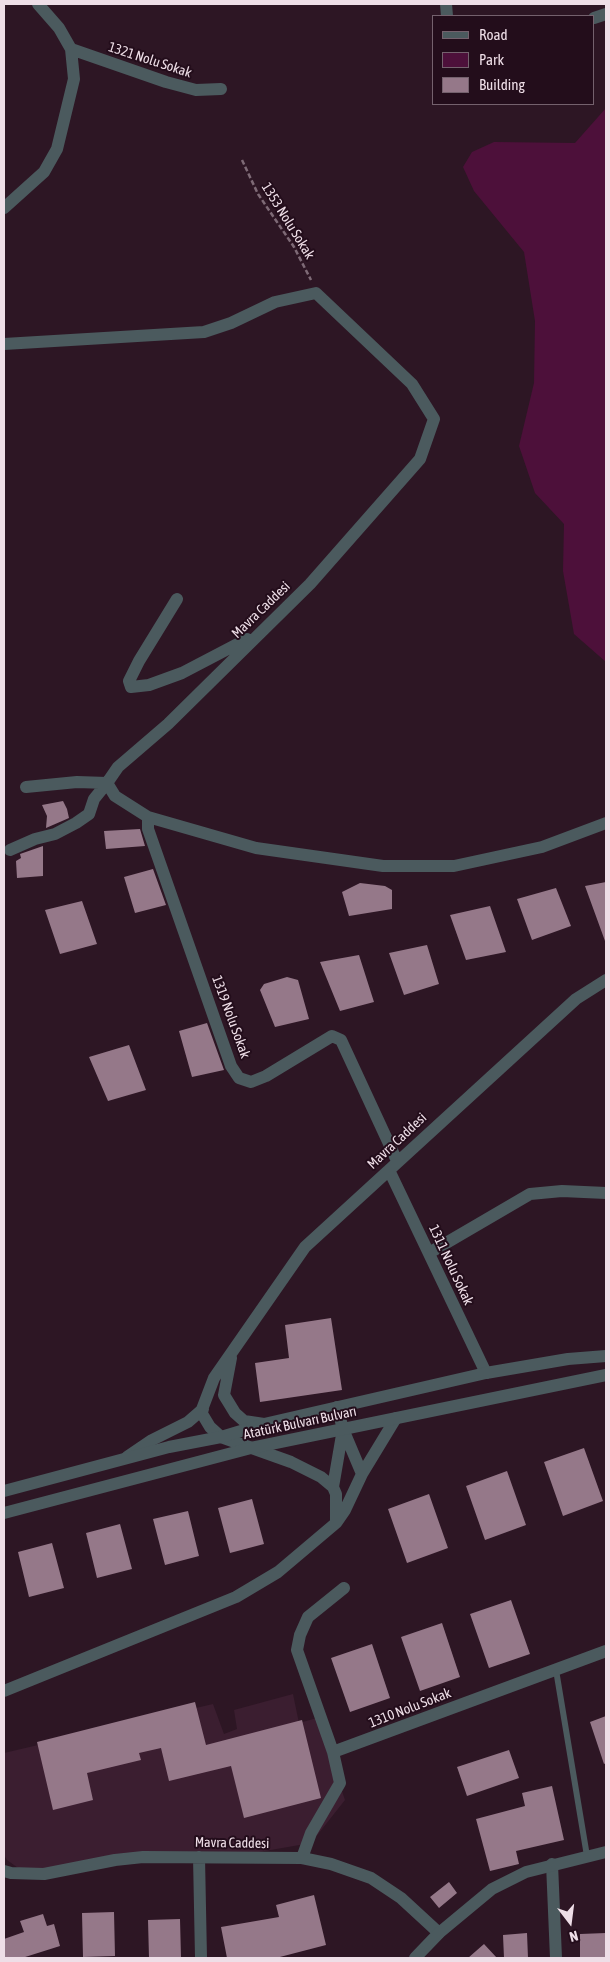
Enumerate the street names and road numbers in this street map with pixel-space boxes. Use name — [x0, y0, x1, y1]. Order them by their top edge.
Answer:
street label: 1321 Nolu Sokak — [106, 39, 194, 81]
street label: 1353 Nolu Sokak — [258, 180, 318, 262]
street label: Mavra Caddesi — [228, 578, 294, 642]
street label: 1319 Nolu Sokak — [208, 973, 254, 1061]
street label: Mavra Caddesi — [364, 1109, 430, 1173]
street label: 1311 Nolu Sokak — [425, 1222, 477, 1308]
street label: Atatürk Bulvarı Bulvarı — [242, 1403, 358, 1443]
street label: 1310 Nolu Sokak — [366, 1685, 454, 1731]
street label: Mavra Caddesi — [195, 1834, 269, 1852]

